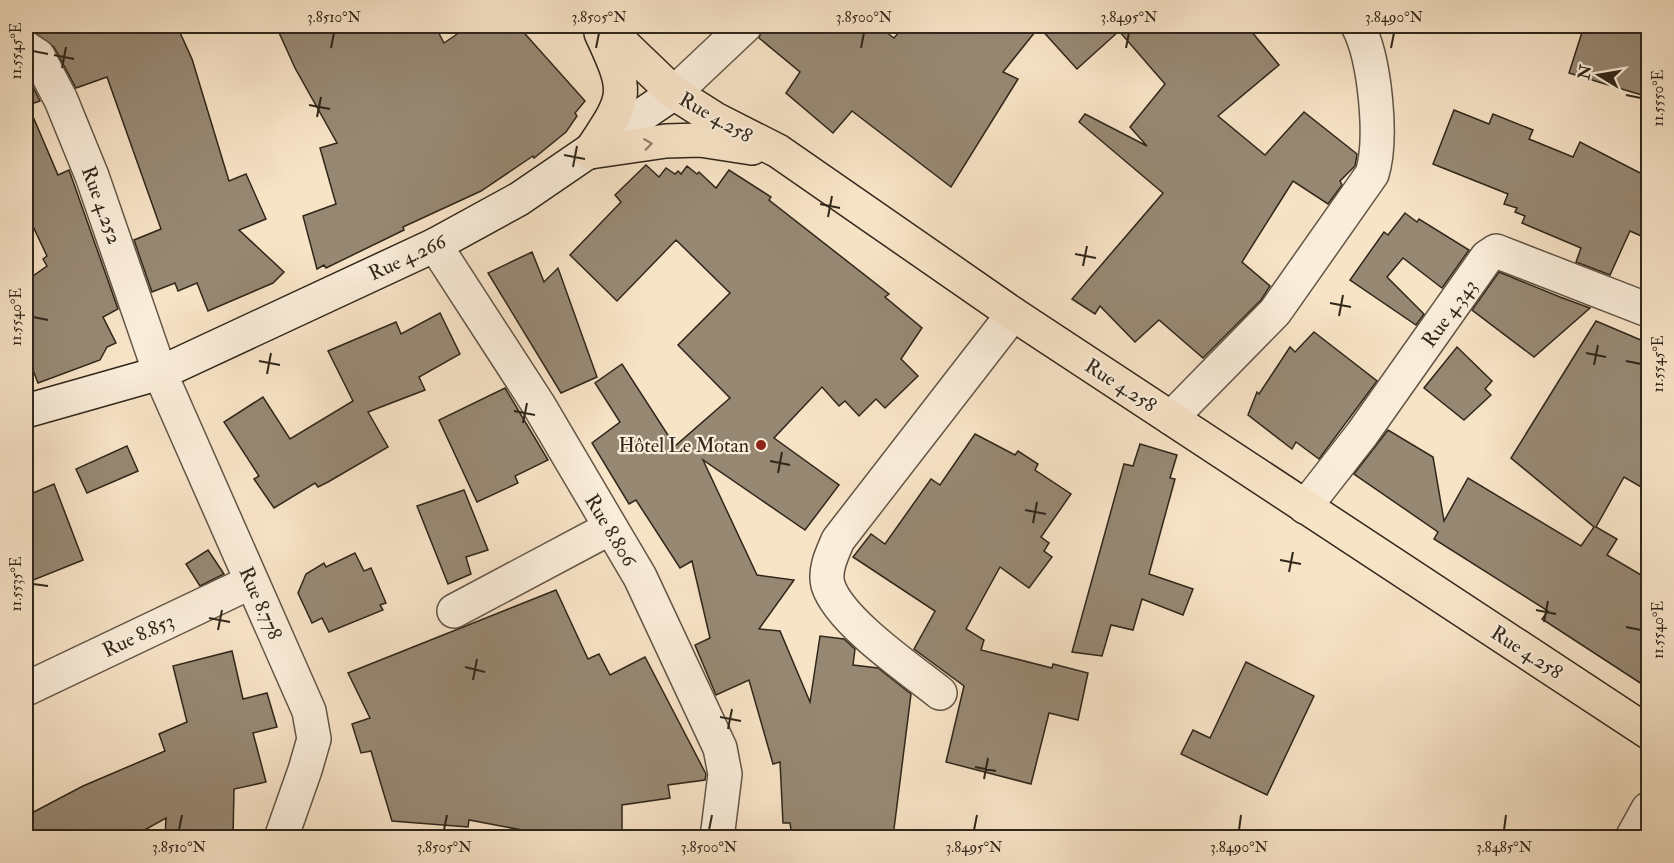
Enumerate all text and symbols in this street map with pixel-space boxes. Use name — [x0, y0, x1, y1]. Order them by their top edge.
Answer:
text: 3.8510°N — [307, 8, 362, 27]
text: 3.8505°N — [571, 8, 627, 27]
text: 3.8500°N — [836, 8, 893, 27]
text: 3.8495°N — [1101, 8, 1158, 27]
text: 3.8490°N — [1365, 8, 1424, 27]
text: 11.5545°E — [7, 22, 26, 79]
north arrow — [1569, 45, 1629, 105]
text: N — [1574, 63, 1597, 82]
text: 11.5550°E — [1649, 69, 1668, 126]
street label: Rue 4.258 — [675, 87, 757, 148]
one-way arrow — [644, 138, 653, 150]
street label: Rue 4.252 — [76, 163, 127, 248]
street label: Rue 4.266 — [365, 228, 451, 286]
street label: Rue 4.343 — [1416, 274, 1483, 352]
text: 11.5540°E — [7, 288, 26, 346]
text: 11.5545°E — [1649, 335, 1668, 392]
street label: Rue 4.258 — [1080, 353, 1161, 418]
place label: Hôtel Le Motan — [618, 433, 749, 458]
marker: Hôtel Le Motan — [754, 438, 768, 452]
street label: Rue 8.806 — [579, 490, 642, 572]
text: 11.5535°E — [7, 556, 26, 612]
street label: Rue 8.778 — [233, 563, 288, 644]
text: 11.5540°E — [1649, 601, 1668, 659]
street label: Rue 8.853 — [98, 608, 178, 663]
street label: Rue 4.258 — [1486, 620, 1567, 685]
text: 3.8510°N — [152, 838, 207, 857]
text: 3.8505°N — [416, 838, 472, 857]
text: 3.8500°N — [681, 838, 738, 857]
text: 3.8495°N — [946, 838, 1003, 857]
text: 3.8490°N — [1210, 838, 1269, 857]
text: 3.8485°N — [1476, 838, 1533, 857]

